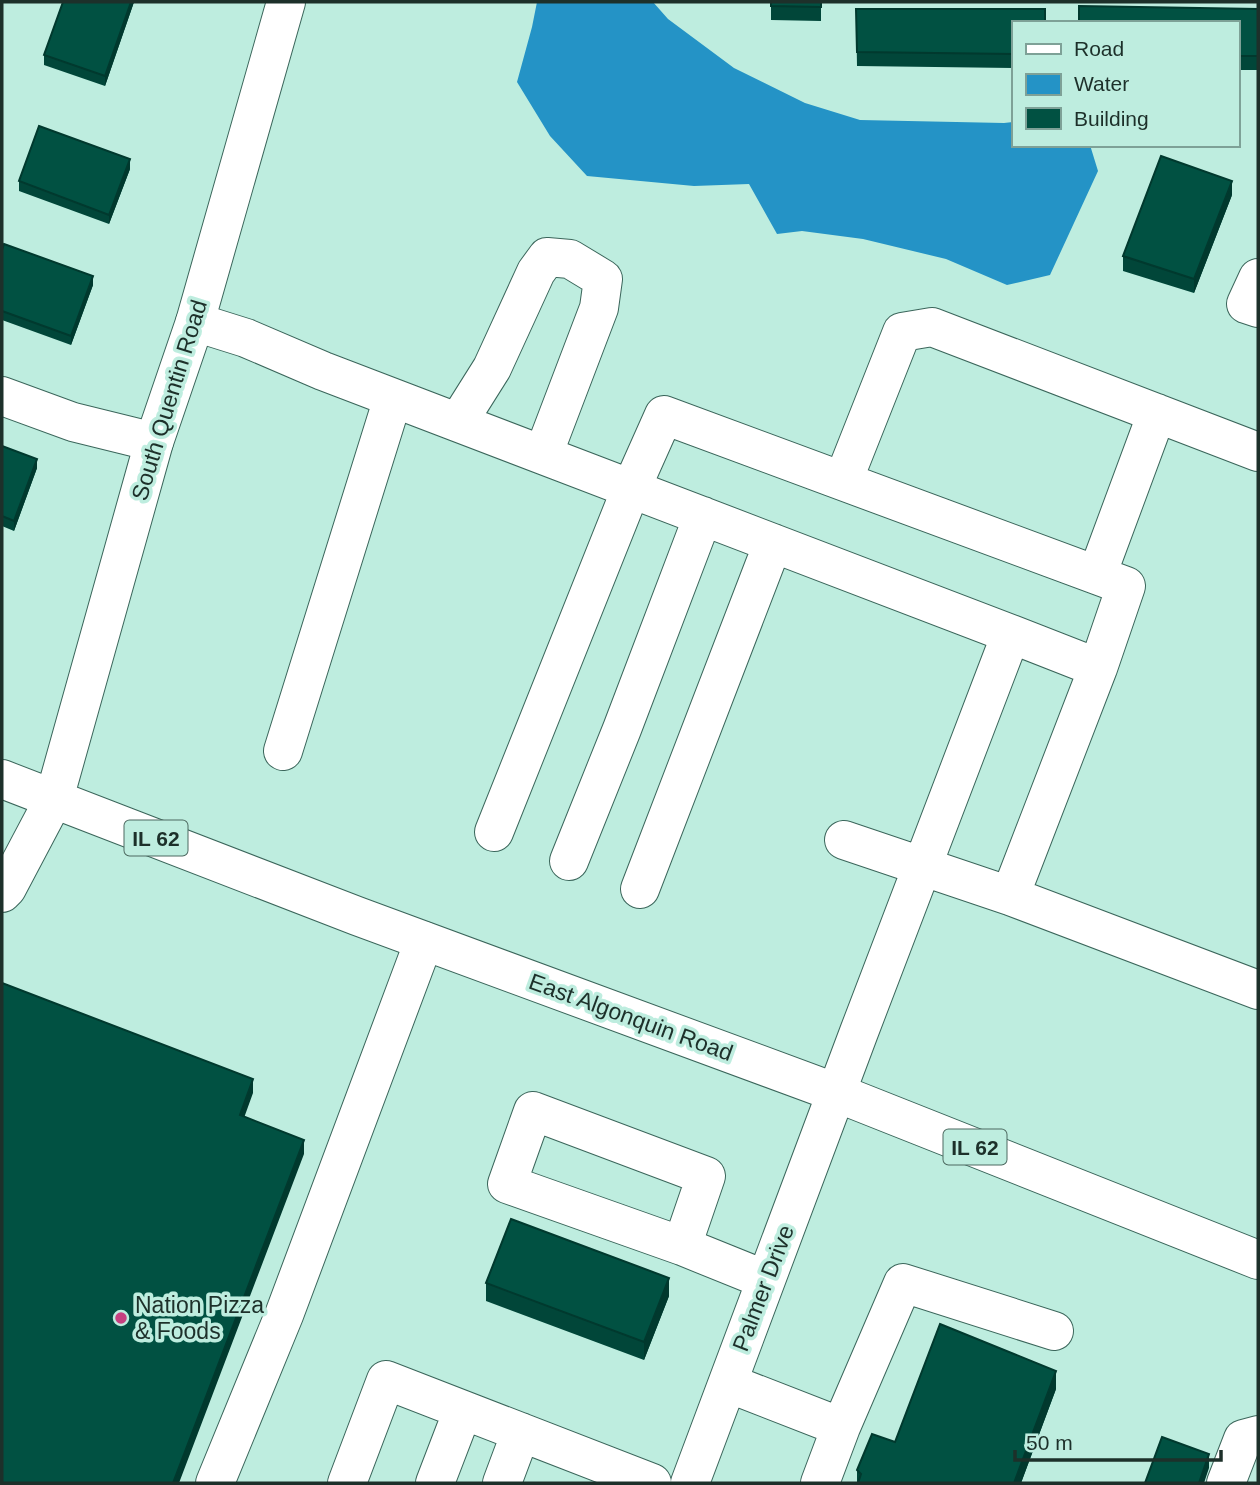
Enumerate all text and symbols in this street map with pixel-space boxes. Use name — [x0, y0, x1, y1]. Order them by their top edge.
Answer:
legend — [1012, 21, 1239, 147]
text: Road — [1074, 37, 1124, 60]
text: Water — [1074, 72, 1129, 95]
text: Building — [1074, 107, 1149, 130]
street label: South Quentin Road — [126, 297, 212, 503]
road number: IL 62 — [124, 820, 188, 856]
street label: East Algonquin Road — [526, 968, 736, 1066]
road number: IL 62 — [944, 1130, 1006, 1164]
street label: Palmer Drive — [727, 1221, 799, 1355]
place label: Nation Pizza & Foods — [135, 1292, 264, 1344]
marker: Nation Pizza & Foods — [113, 1310, 129, 1326]
scale bar — [1015, 1418, 1222, 1462]
text: 50 m — [1026, 1431, 1073, 1454]

